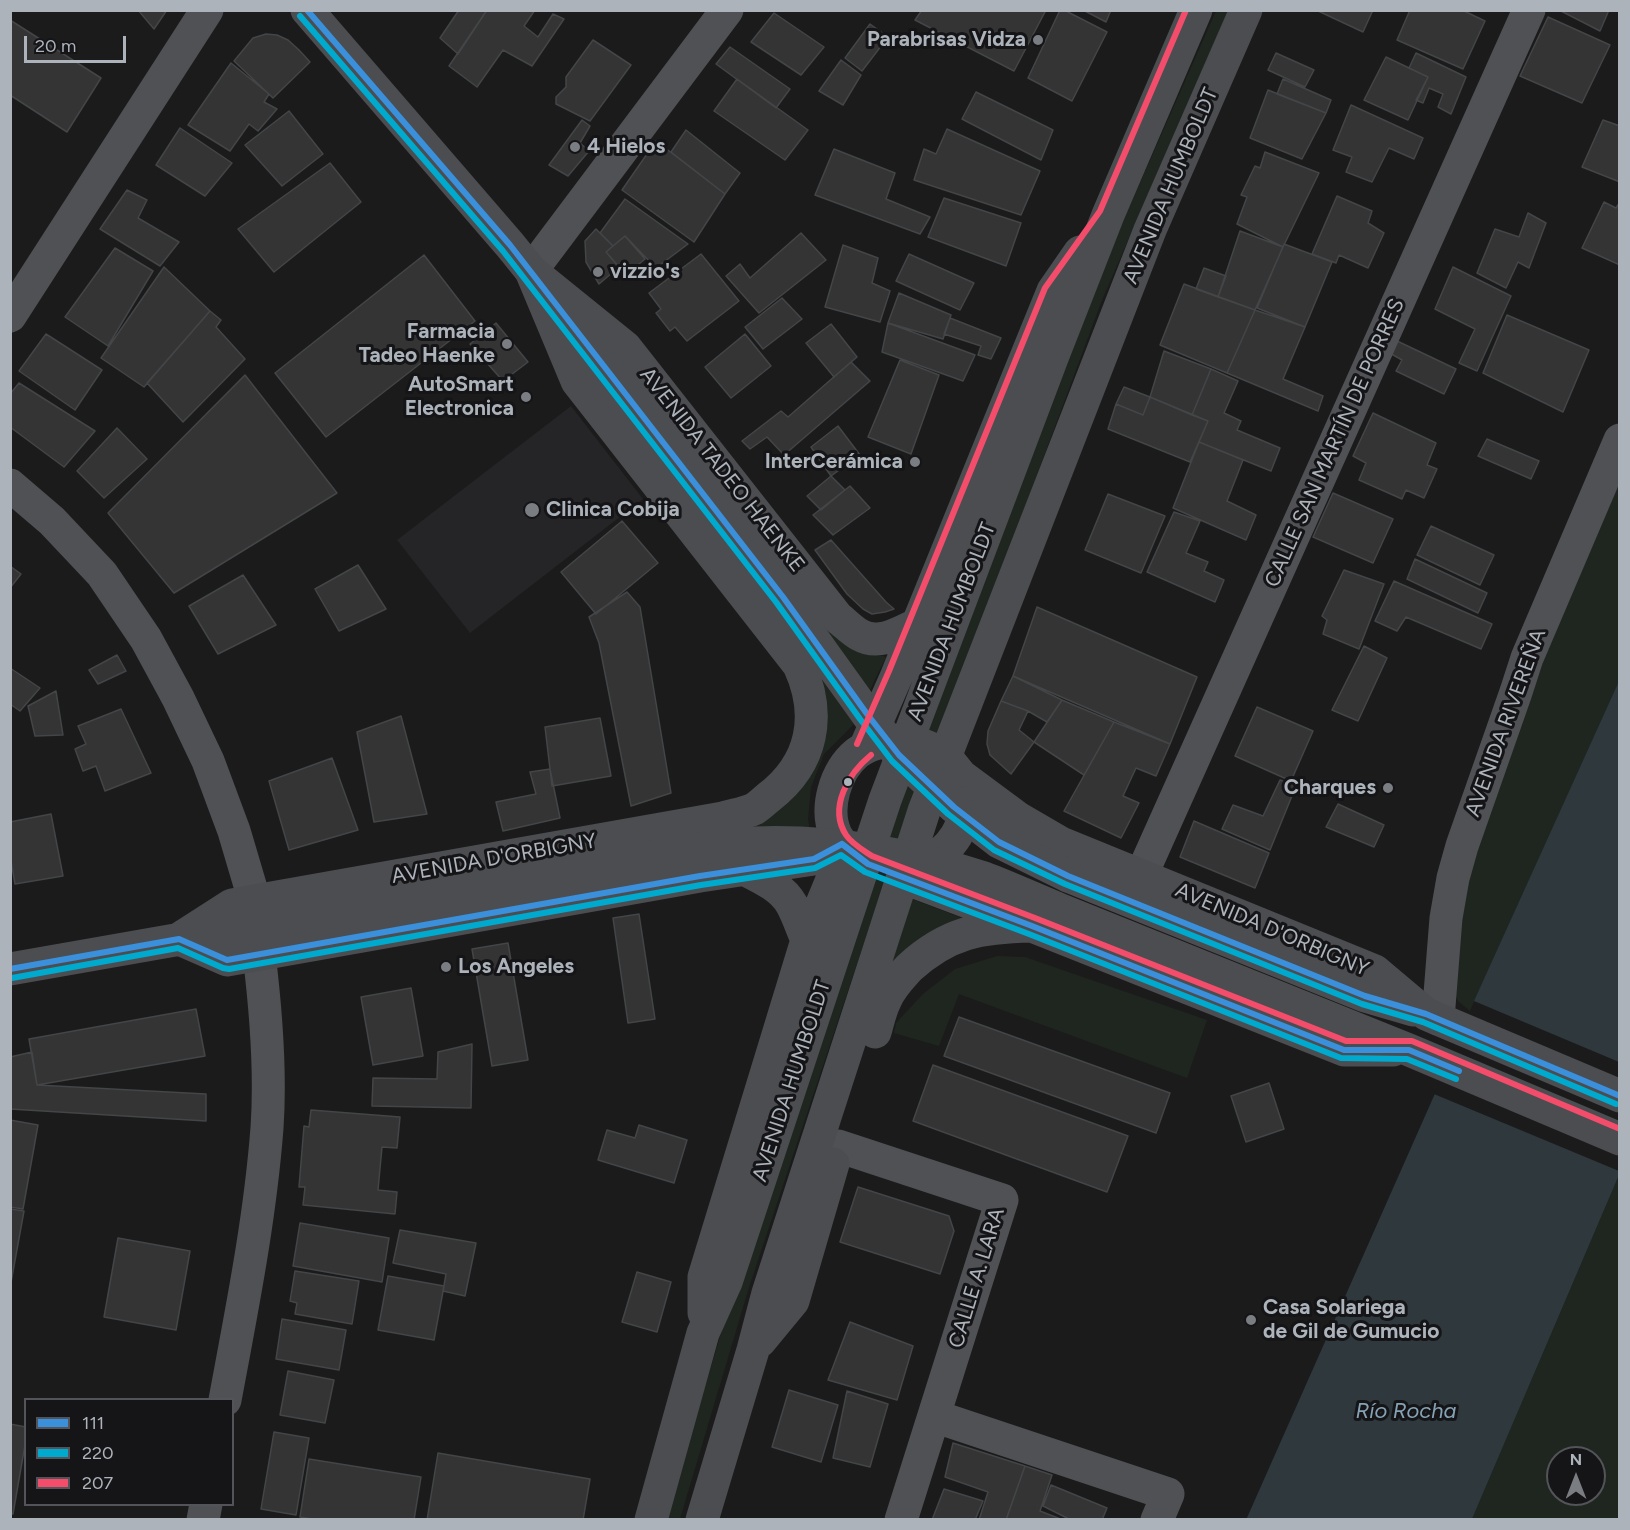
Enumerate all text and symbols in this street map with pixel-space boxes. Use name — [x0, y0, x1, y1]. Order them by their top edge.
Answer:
scale bar — [27, 24, 129, 62]
place label: Parabrisas Vidza — [867, 27, 1026, 53]
marker: Parabrisas Vidza — [1031, 33, 1045, 47]
text: 20 m — [35, 35, 76, 57]
street label: AVENIDA HUMBOLDT — [1118, 84, 1224, 288]
place label: 4 Hielos — [587, 134, 665, 160]
marker: 4 Hielos — [568, 140, 582, 154]
place label: vizzio's — [610, 259, 680, 285]
marker: vizzio's — [591, 265, 605, 279]
street label: CALLE SAN MARTÍN DE PORRES — [1260, 295, 1410, 591]
place label: Farmacia Tadeo Haenke — [359, 319, 495, 369]
marker: Farmacia Tadeo Haenke — [500, 337, 514, 351]
street label: AVENIDA TADEO HAENKE — [634, 363, 810, 577]
place label: AutoSmart Electronica — [405, 372, 514, 422]
marker: AutoSmart Electronica — [519, 390, 533, 404]
place label: InterCerámica — [765, 449, 903, 475]
marker: InterCerámica — [908, 455, 922, 469]
place label: Clinica Cobija — [546, 497, 680, 523]
marker: Clinica Cobija — [523, 501, 541, 519]
street label: AVENIDA HUMBOLDT — [903, 519, 1001, 725]
street label: AVENIDA RIVEREÑA — [1460, 626, 1552, 820]
place label: Charques — [1284, 775, 1376, 801]
unlabelled marker — [842, 776, 854, 788]
marker: Charques — [1381, 781, 1395, 795]
street label: AVENIDA D'ORBIGNY — [390, 829, 598, 889]
street label: AVENIDA D'ORBIGNY — [1172, 878, 1372, 982]
place label: Los Angeles — [458, 954, 574, 980]
marker: Los Angeles — [439, 960, 453, 974]
street label: AVENIDA HUMBOLDT — [748, 977, 836, 1185]
street label: CALLE A. LARA — [944, 1205, 1010, 1351]
place label: Casa Solariega de Gil de Gumucio — [1263, 1295, 1439, 1345]
marker: Casa Solariega de Gil de Gumucio — [1244, 1313, 1258, 1327]
legend — [24, 1398, 234, 1506]
water label: Río Rocha — [1356, 1399, 1456, 1425]
text: 111 — [82, 1412, 104, 1434]
text: 220 — [82, 1442, 114, 1464]
north arrow — [1546, 1446, 1606, 1506]
text: N — [1570, 1450, 1582, 1469]
text: 207 — [82, 1472, 113, 1494]

